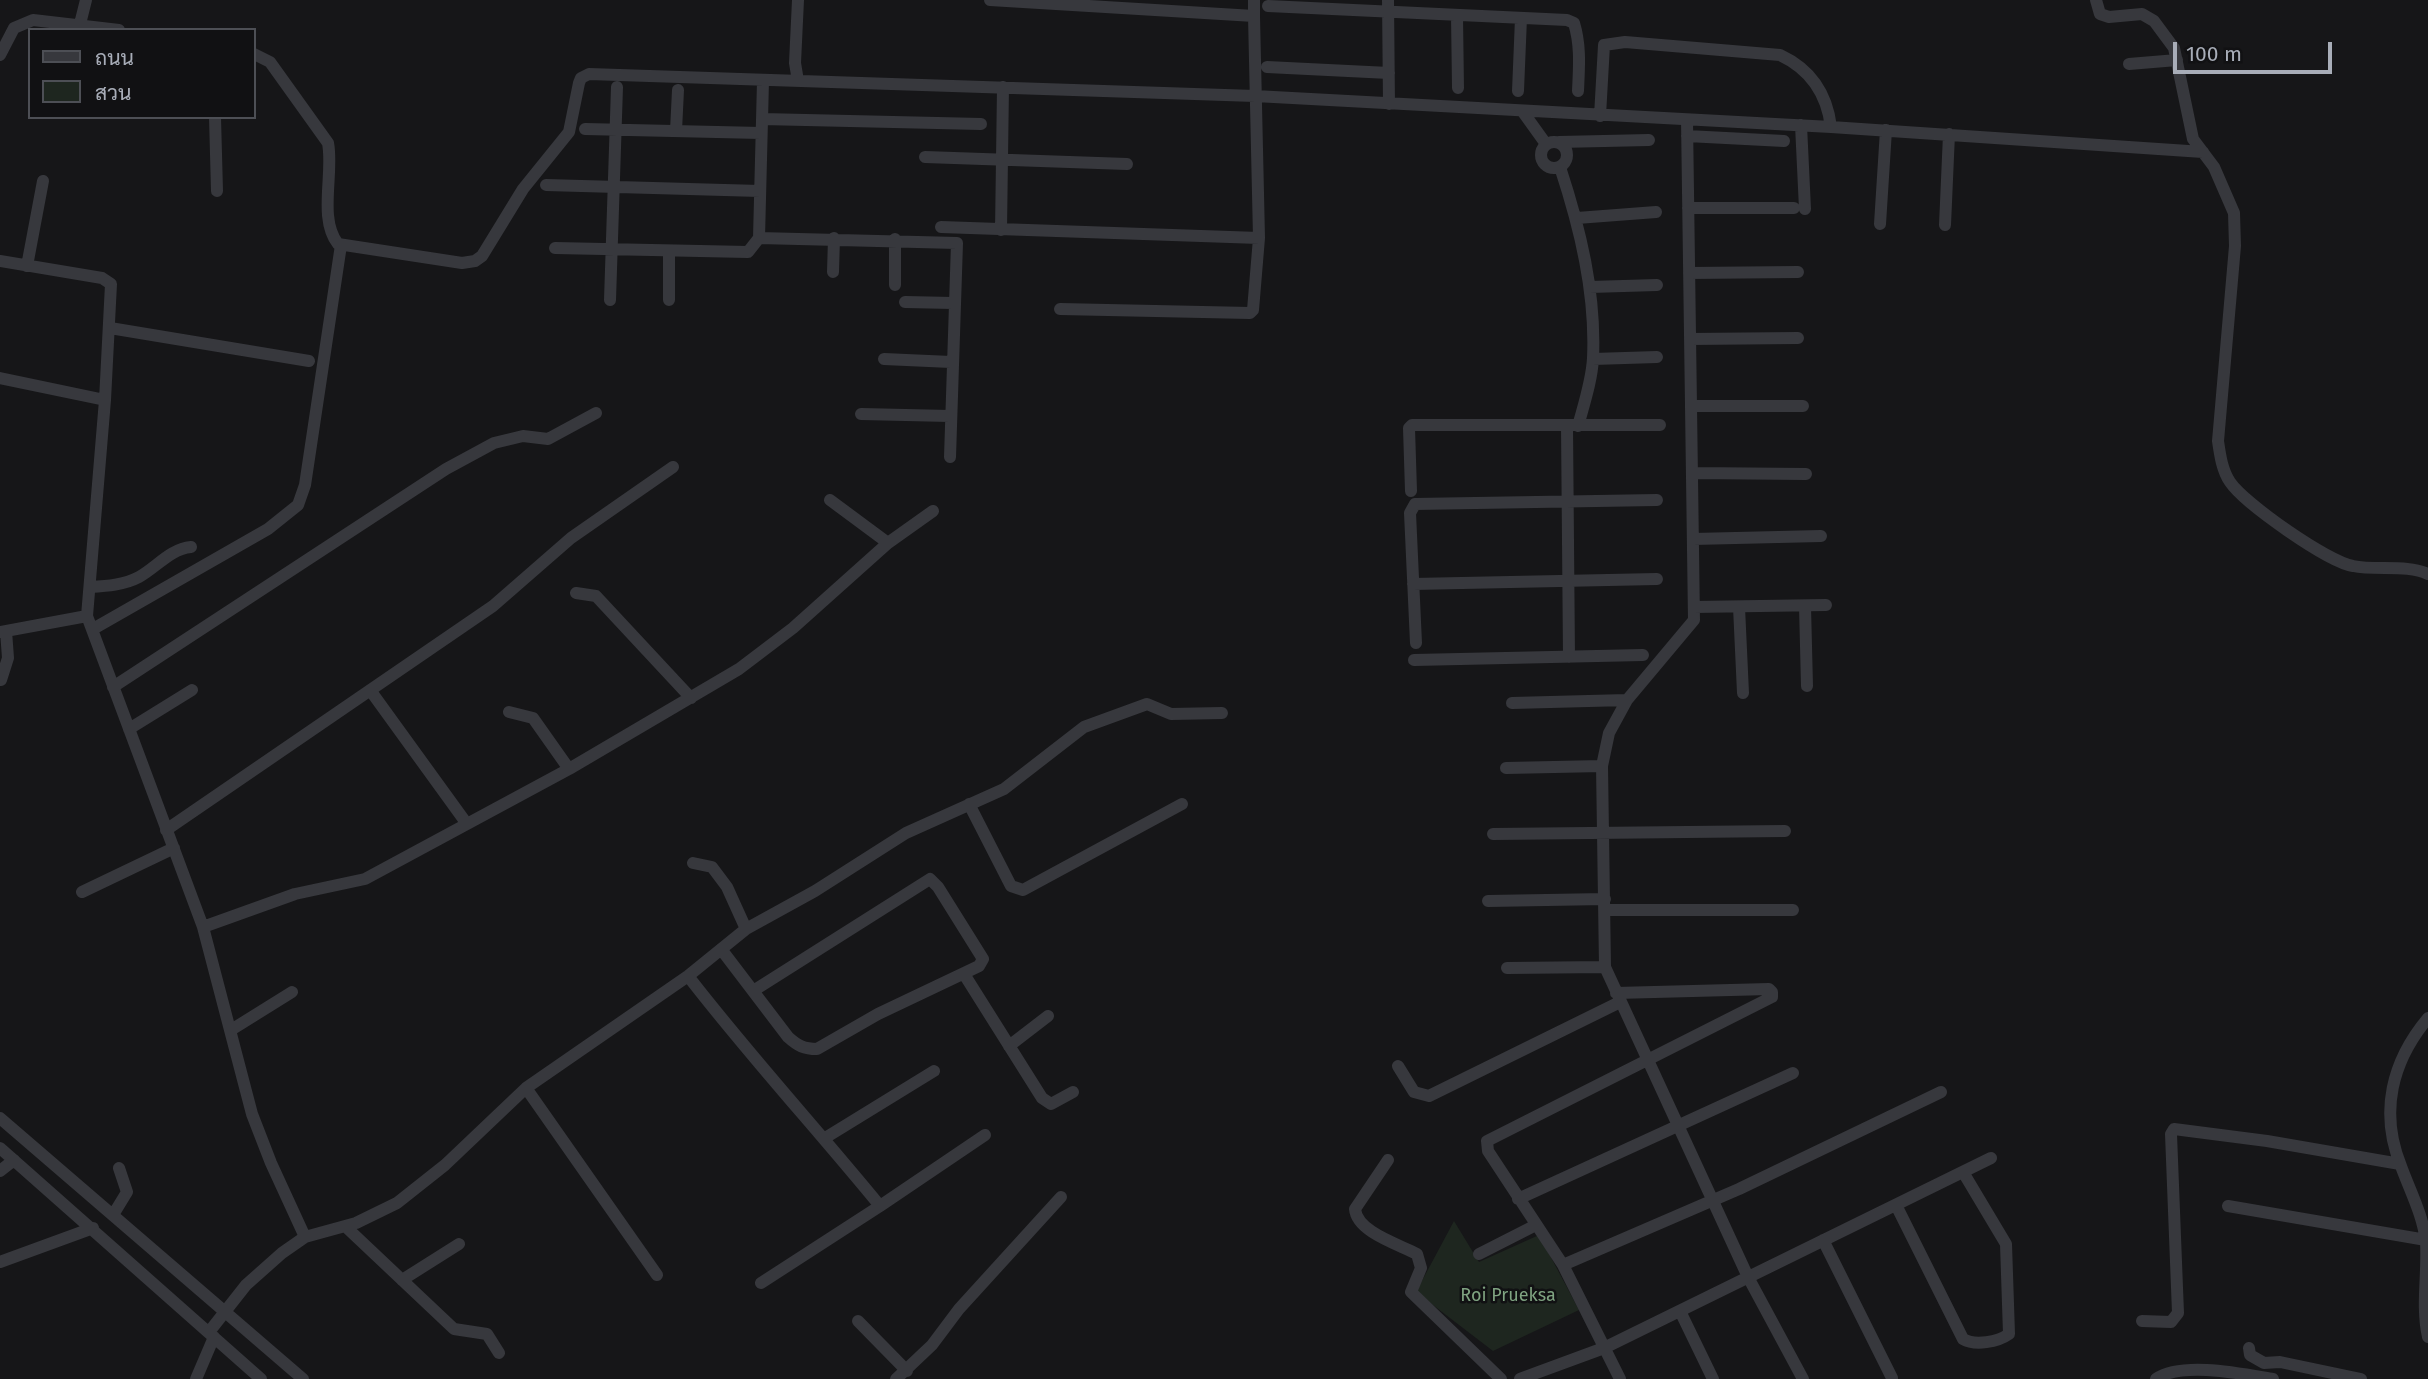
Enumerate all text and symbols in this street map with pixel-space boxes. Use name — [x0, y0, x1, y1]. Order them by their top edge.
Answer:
legend — [28, 28, 256, 119]
scale bar — [2176, 28, 2335, 72]
text: 100 m — [2186, 41, 2242, 67]
text: ถนน — [95, 45, 134, 71]
text: สวน — [95, 80, 131, 106]
park label: Roi Prueksa — [1460, 1285, 1556, 1307]

